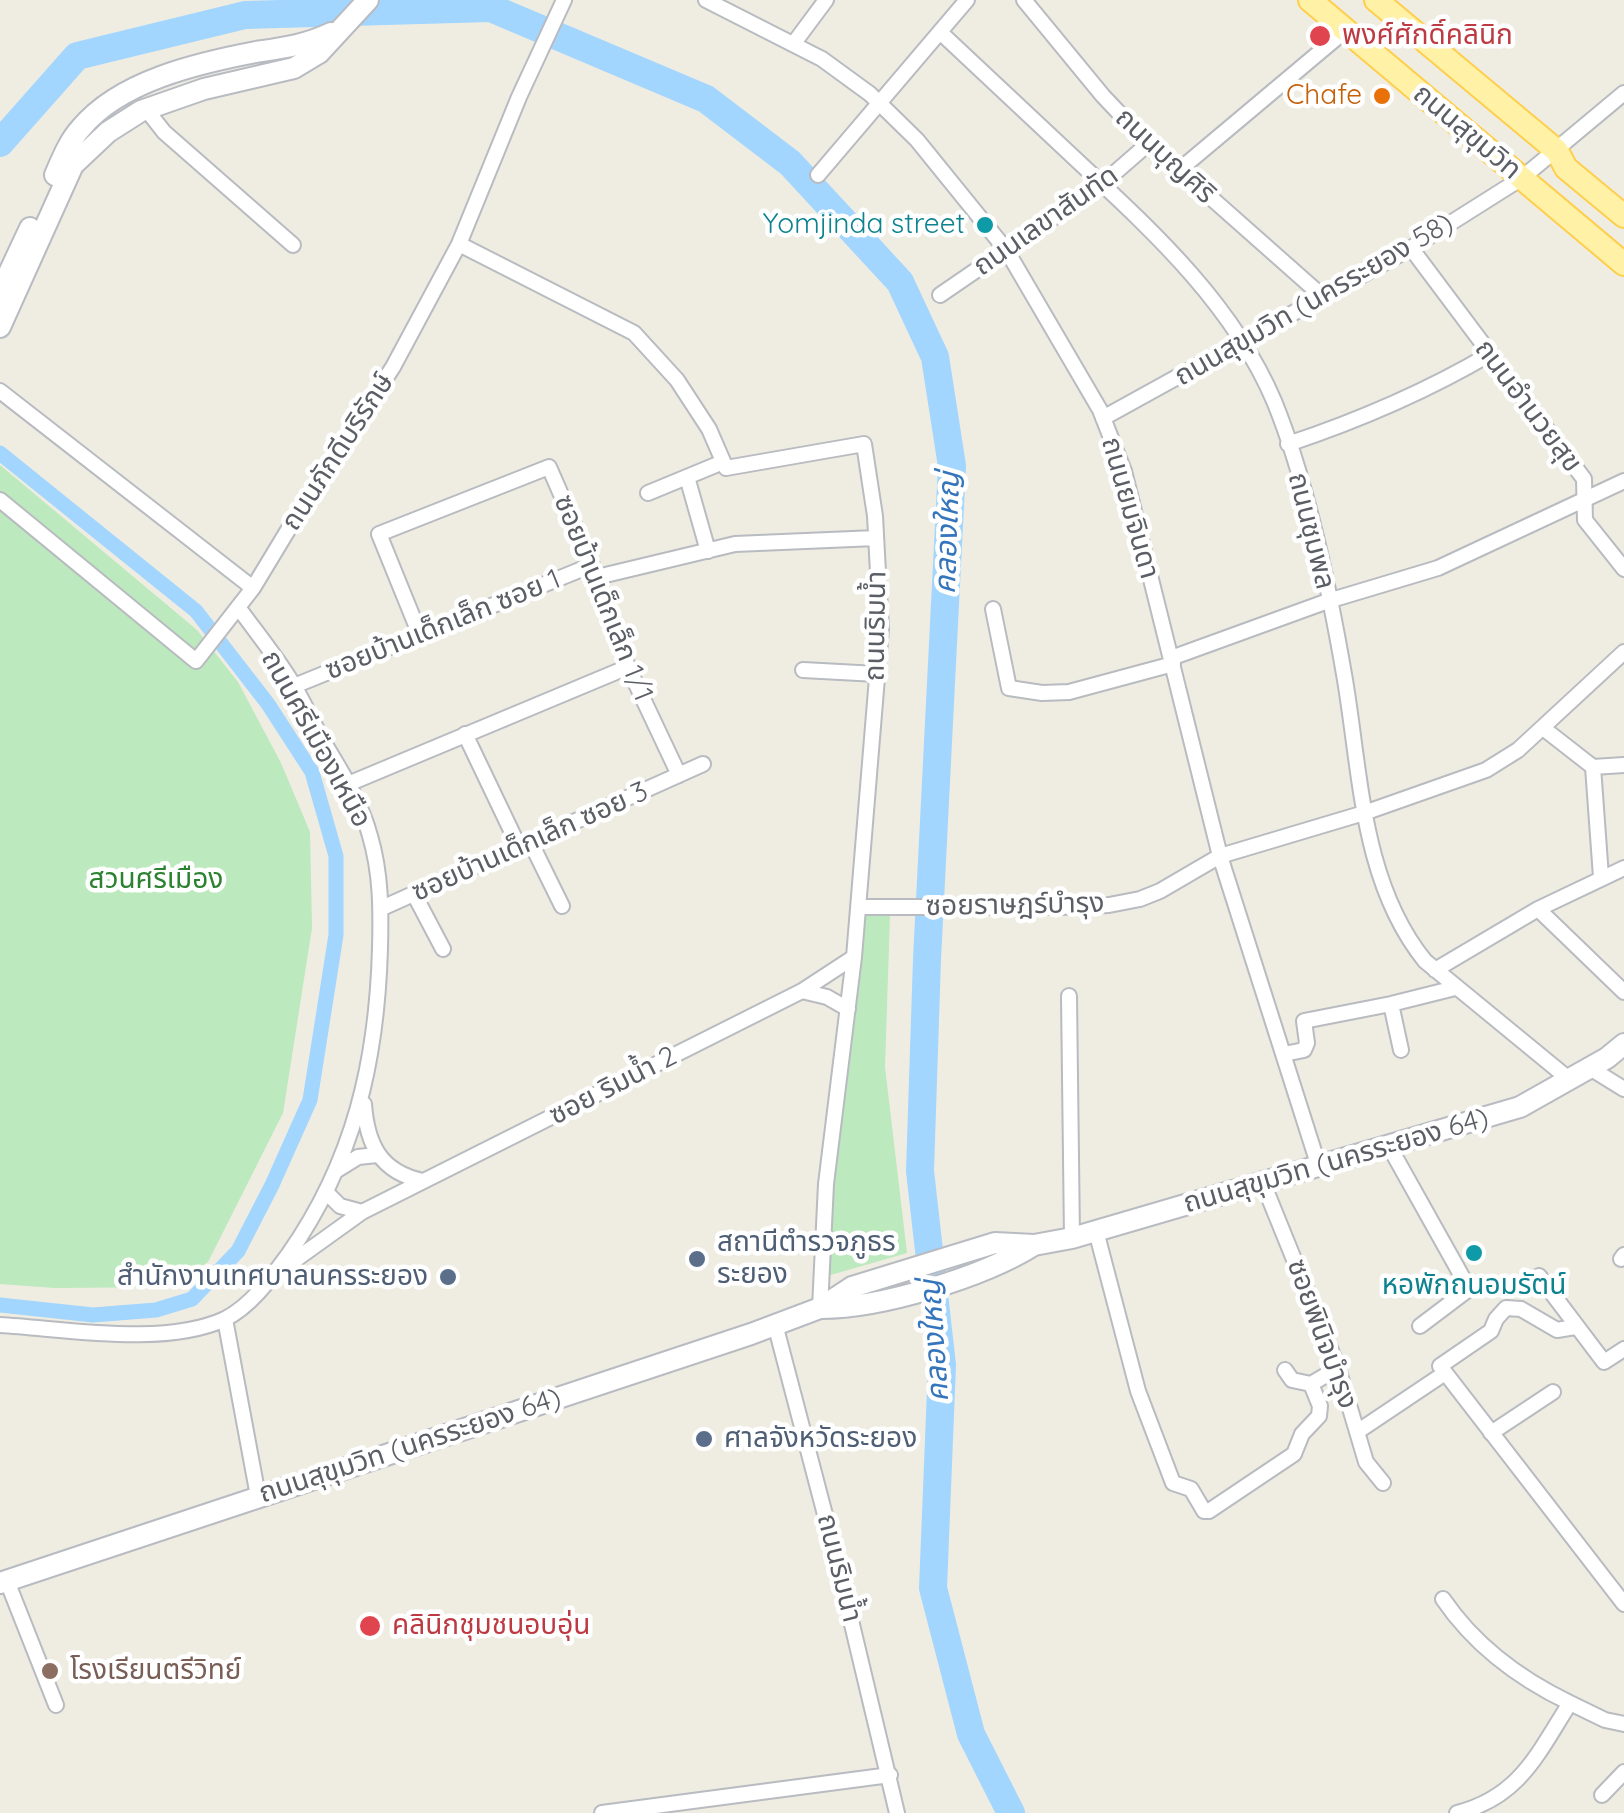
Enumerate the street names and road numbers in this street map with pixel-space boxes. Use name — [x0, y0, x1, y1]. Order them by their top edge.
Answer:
street label: ถนนสุขุมวิท — [1406, 77, 1528, 187]
street label: ถนนบุญศิริ — [1108, 101, 1222, 211]
street label: ถนนเลขาสันทัด — [967, 159, 1125, 283]
street label: ถนนสุขุมวิท (นครระยอง 58) — [1169, 206, 1459, 394]
street label: ถนนอำนวยสุข — [1467, 333, 1589, 479]
street label: ถนนภักดีบริรักษ์ — [275, 367, 401, 537]
street label: ถนนยมจินดา — [1094, 433, 1166, 583]
street label: ถนนชุมพล — [1280, 469, 1342, 593]
street label: ซอยบ้านเด็กเล็ก 1/1 — [546, 490, 660, 706]
street label: ซอยบ้านเด็กเล็ก ซอย 1 — [321, 563, 565, 687]
street label: ถนนริมน้ำ — [858, 570, 894, 682]
street label: ถนนศรีเมืองเหนือ — [254, 645, 378, 833]
street label: ซอยบ้านเด็กเล็ก ซอย 3 — [407, 775, 653, 909]
street label: ซอยราษฎร์บำรุง — [925, 887, 1105, 923]
street label: ซอย ริมน้ำ 2 — [544, 1040, 682, 1132]
street label: ถนนสุขุมวิท (นครระยอง 64) — [1180, 1101, 1492, 1221]
street label: ซอยพินิจบำรุง — [1279, 1255, 1365, 1413]
street label: ถนนสุขุมวิท (นครระยอง 64) — [255, 1381, 565, 1511]
street label: ถนนริมน้ำ — [809, 1510, 869, 1626]

